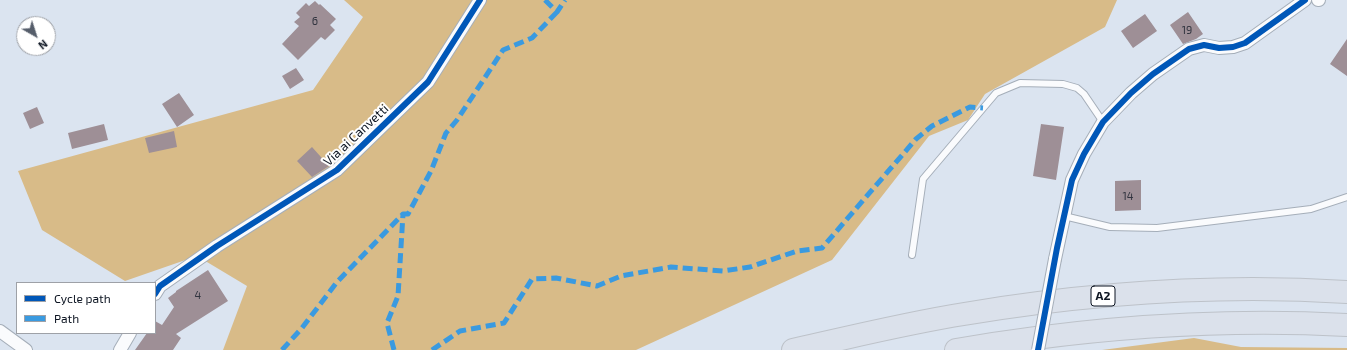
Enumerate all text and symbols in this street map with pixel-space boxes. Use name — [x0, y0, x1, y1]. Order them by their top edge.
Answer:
house number: 6 — [312, 14, 318, 28]
north arrow — [16, 16, 56, 56]
house number: 19 — [1182, 23, 1192, 37]
text: N — [36, 37, 50, 52]
street label: Via ai Canvetti — [320, 101, 392, 169]
house number: 14 — [1122, 189, 1134, 203]
legend — [16, 282, 156, 334]
road number: A2 — [1091, 286, 1115, 306]
house number: 4 — [195, 288, 201, 302]
text: Cycle path — [54, 291, 111, 305]
text: Path — [54, 311, 79, 325]

